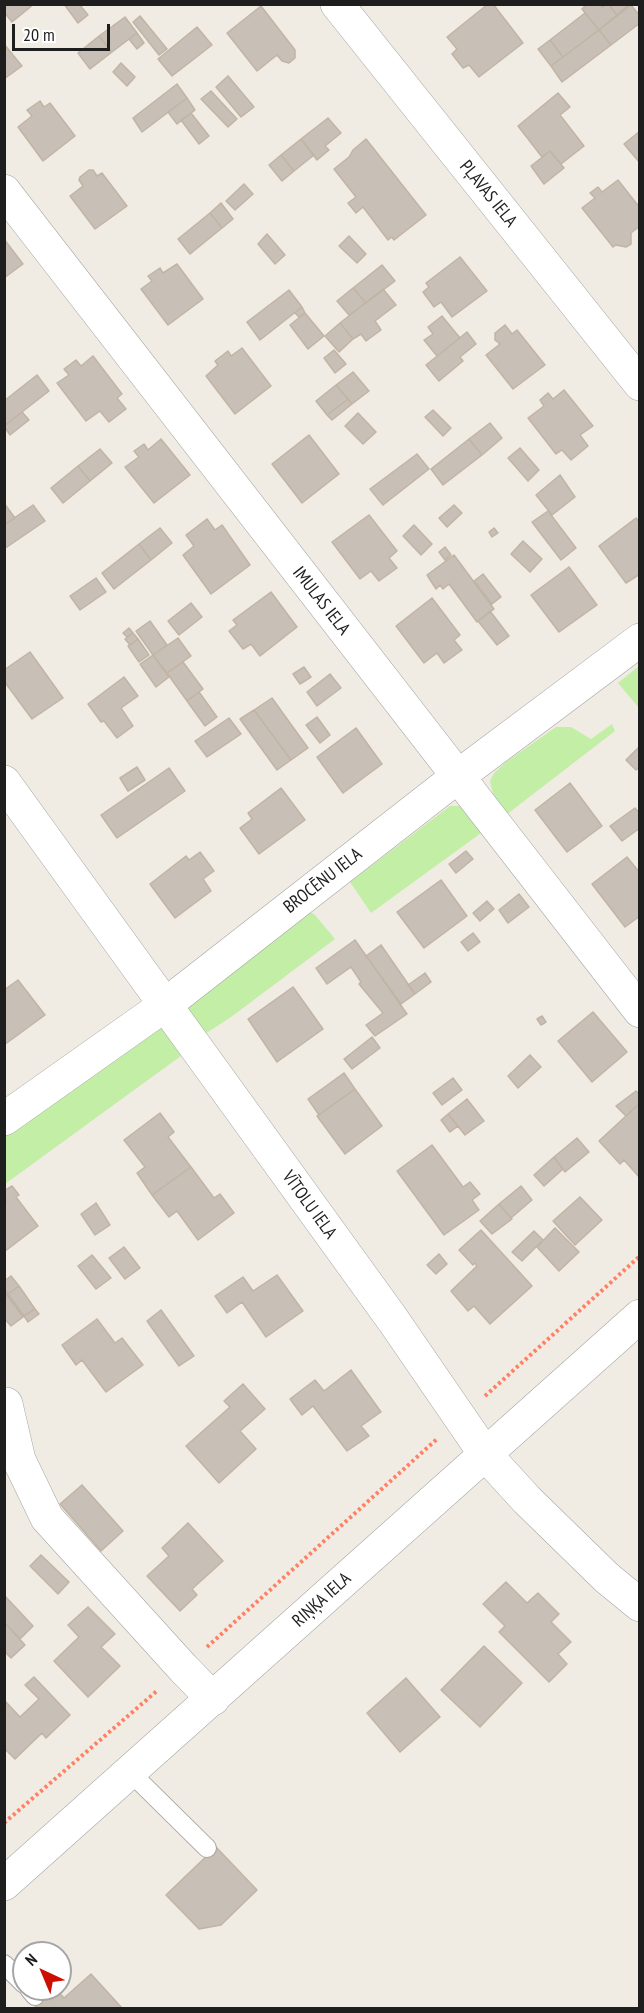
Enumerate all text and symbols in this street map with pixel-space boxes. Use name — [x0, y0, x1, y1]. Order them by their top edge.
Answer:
scale bar — [15, 12, 112, 50]
text: 20 m — [23, 23, 55, 46]
street label: PĻAVAS IELA — [455, 156, 521, 232]
street label: IMULAS IELA — [288, 563, 354, 639]
street label: BROCĒNU IELA — [280, 844, 366, 918]
street label: VĪTOLU IELA — [277, 1167, 341, 1243]
street label: RIŅĶA IELA — [288, 1568, 356, 1632]
north arrow — [12, 1941, 72, 2001]
text: N — [21, 1949, 41, 1970]

